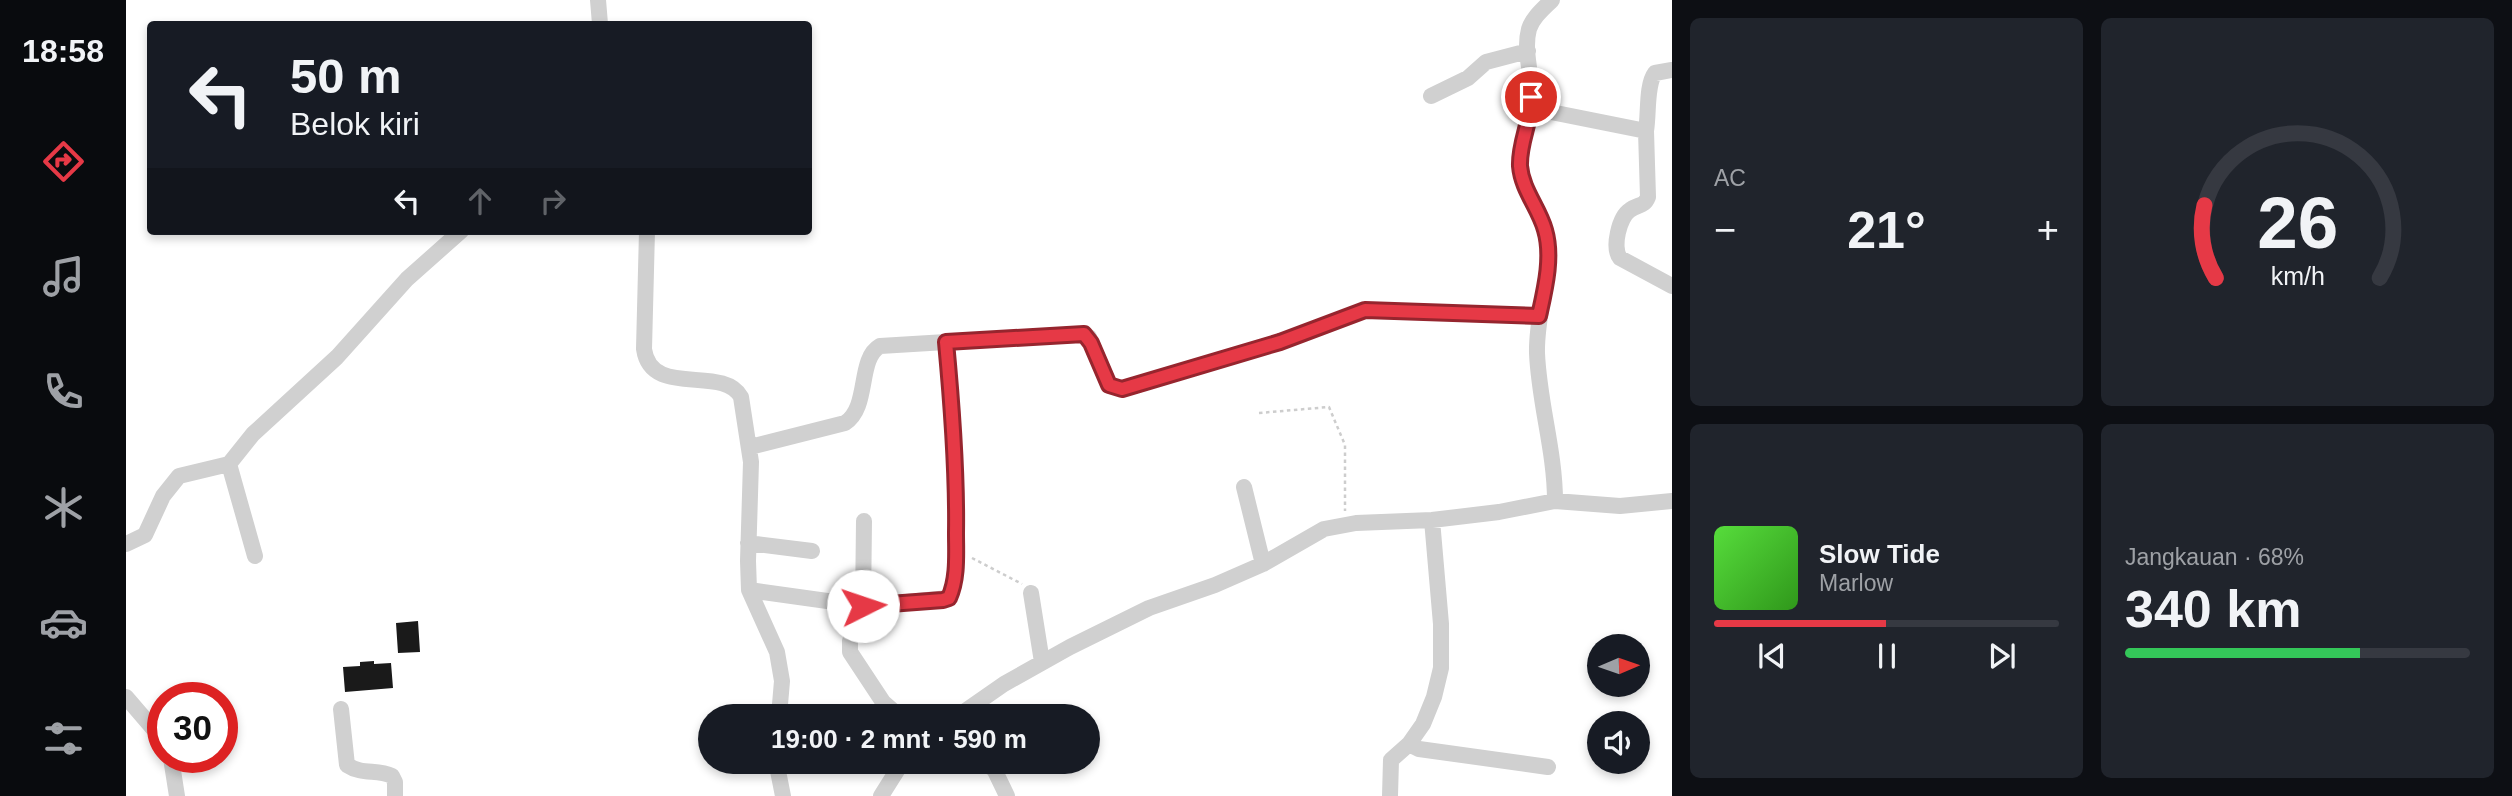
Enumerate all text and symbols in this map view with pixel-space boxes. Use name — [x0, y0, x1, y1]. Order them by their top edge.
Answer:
text: 18:58 — [22, 33, 104, 69]
icon: left — [175, 49, 266, 140]
text: 50 m — [290, 49, 402, 103]
pin — [1501, 67, 1561, 127]
icon: arrive — [1512, 78, 1550, 116]
text: Belok kiri — [290, 106, 420, 142]
icon: directions — [39, 137, 88, 186]
text: AC — [1714, 165, 1746, 191]
icon: left — [388, 182, 426, 220]
icon: ahead — [461, 182, 499, 220]
icon: right — [534, 182, 572, 220]
text: 26 — [2257, 182, 2338, 263]
text: 21° — [1847, 201, 1926, 259]
text: − — [1714, 209, 1736, 251]
text: + — [2037, 209, 2059, 251]
icon: music — [39, 252, 88, 301]
text: km/h — [2270, 262, 2325, 290]
icon: phone — [39, 367, 88, 416]
icon: climate — [39, 483, 88, 532]
text: Slow Tide — [1819, 539, 1940, 569]
text: Jangkauan · 68% — [2125, 544, 2304, 570]
position arrow — [826, 569, 900, 643]
text: Marlow — [1819, 570, 1893, 596]
text: 340 km — [2125, 580, 2301, 638]
icon: car — [39, 598, 88, 647]
north arrow — [1587, 634, 1650, 696]
map controls — [1587, 634, 1650, 774]
icon: previous — [1753, 637, 1791, 675]
icon: pause — [1868, 637, 1906, 675]
icon: next — [1983, 637, 2021, 675]
speed limit sign: 30 — [147, 682, 238, 773]
button: sound — [1587, 711, 1650, 774]
icon: filters — [39, 714, 88, 763]
text: 19:00 · 2 mnt · 590 m — [771, 724, 1027, 754]

